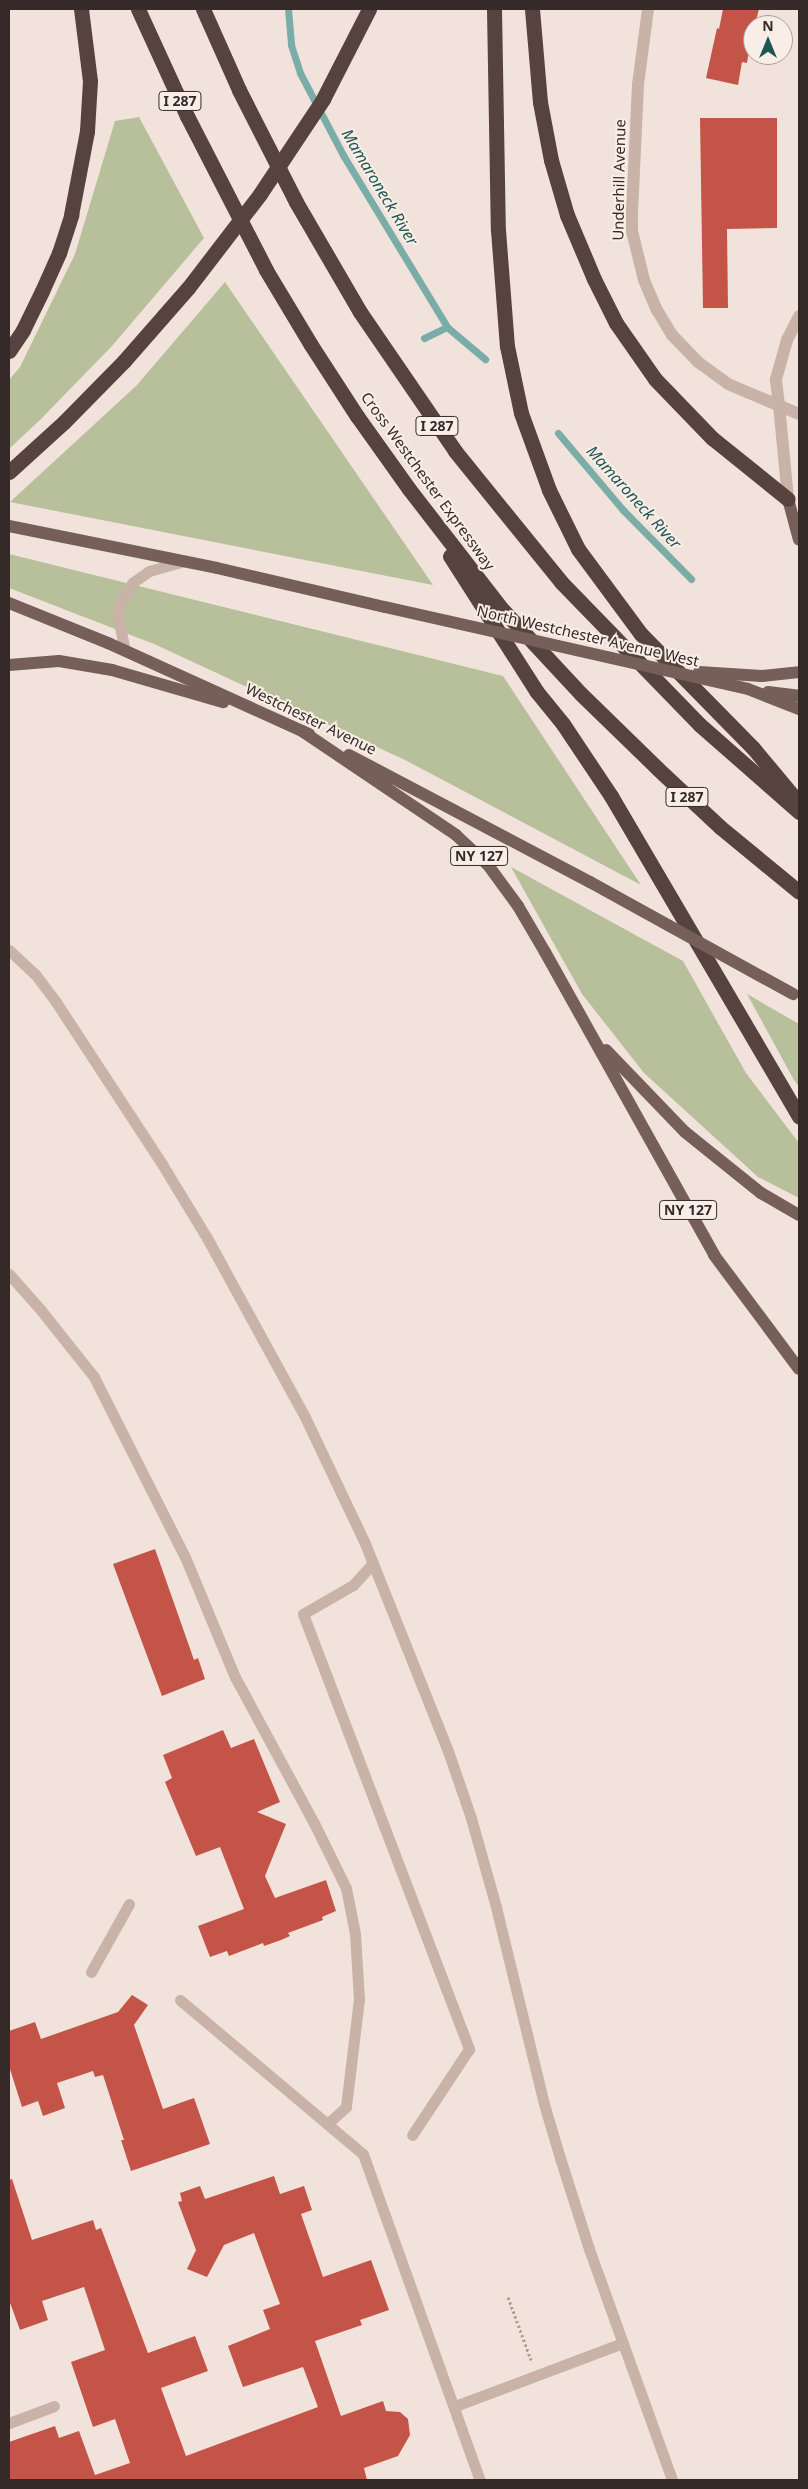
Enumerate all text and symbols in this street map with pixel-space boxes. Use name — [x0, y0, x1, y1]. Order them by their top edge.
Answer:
north arrow — [743, 15, 793, 65]
text: N — [762, 16, 774, 35]
road number: I 287 — [158, 90, 202, 112]
street label: Underhill Avenue — [609, 119, 629, 241]
water label: Mamaroneck River — [338, 125, 422, 249]
street label: Cross Westchester Expressway — [357, 389, 499, 573]
road number: I 287 — [414, 414, 460, 438]
water label: Mamaroneck River — [583, 441, 685, 553]
street label: North Westchester Avenue West — [475, 602, 701, 670]
street label: Westchester Avenue — [243, 679, 379, 759]
road number: I 287 — [664, 786, 710, 809]
road number: NY 127 — [449, 844, 509, 868]
road number: NY 127 — [658, 1198, 718, 1222]

